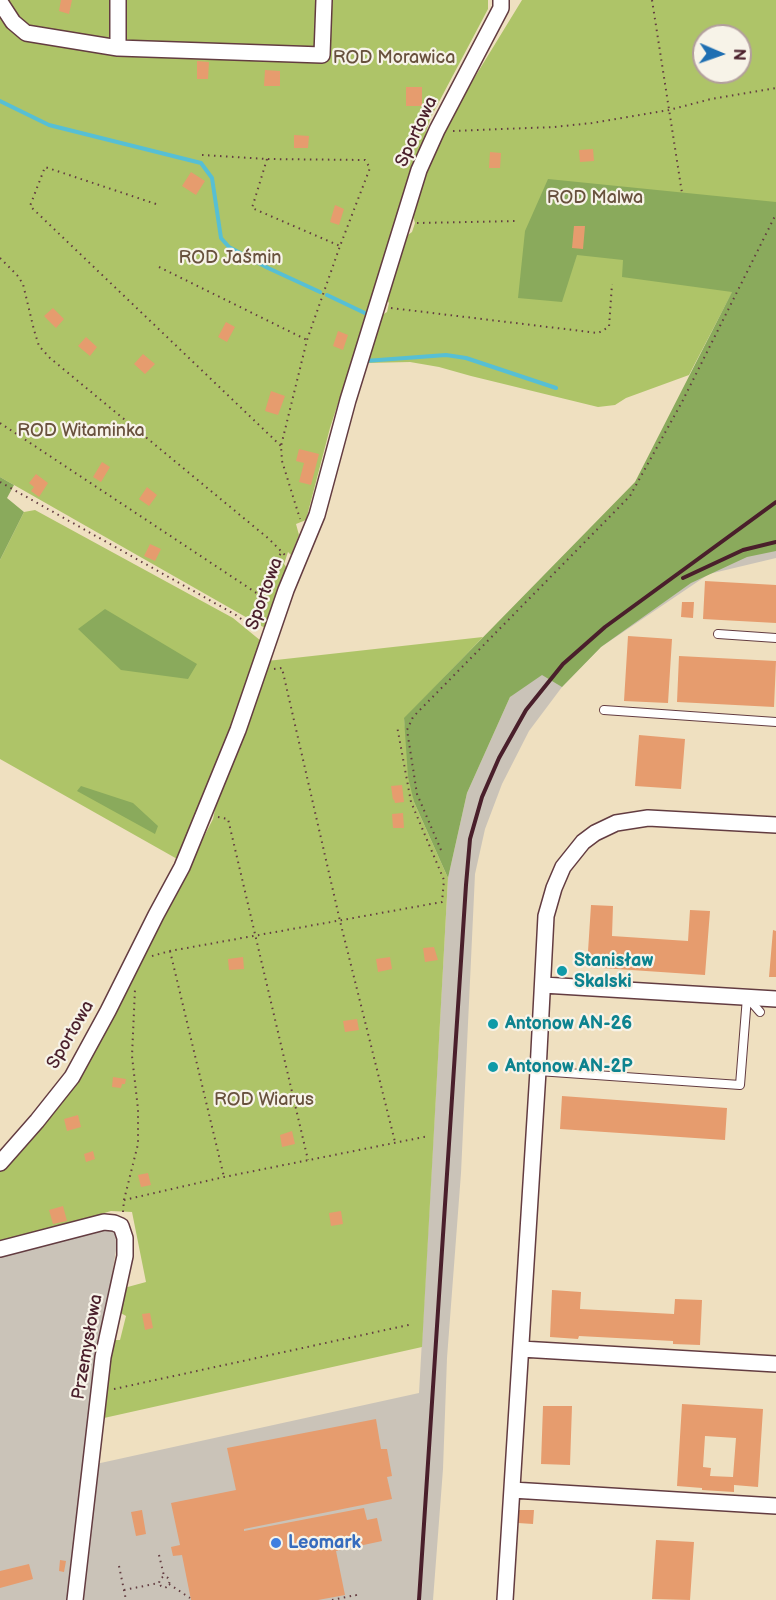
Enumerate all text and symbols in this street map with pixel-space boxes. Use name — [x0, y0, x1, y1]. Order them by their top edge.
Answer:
north arrow — [692, 24, 752, 84]
park label: ROD Morawica — [333, 47, 455, 69]
text: N — [729, 48, 748, 61]
street label: Sportowa — [391, 93, 443, 171]
park label: ROD Malwa — [547, 187, 643, 209]
park label: ROD Jaśmin — [178, 247, 282, 269]
park label: ROD Witaminka — [17, 420, 145, 442]
street label: Sportowa — [242, 555, 288, 633]
place label: Stanisław Skalski — [574, 950, 653, 992]
marker: Stanisław Skalski — [555, 964, 569, 978]
street label: Sportowa — [43, 997, 99, 1073]
place label: Antonow AN-26 — [505, 1013, 632, 1035]
marker: Antonow AN-26 — [486, 1017, 500, 1031]
place label: Antonow AN-2P — [505, 1056, 633, 1078]
marker: Antonow AN-2P — [486, 1060, 500, 1074]
park label: ROD Wiarus — [214, 1089, 314, 1111]
street label: Przemysłowa — [68, 1293, 108, 1401]
place label: Leomark — [288, 1532, 361, 1554]
marker: Leomark — [269, 1536, 283, 1550]

